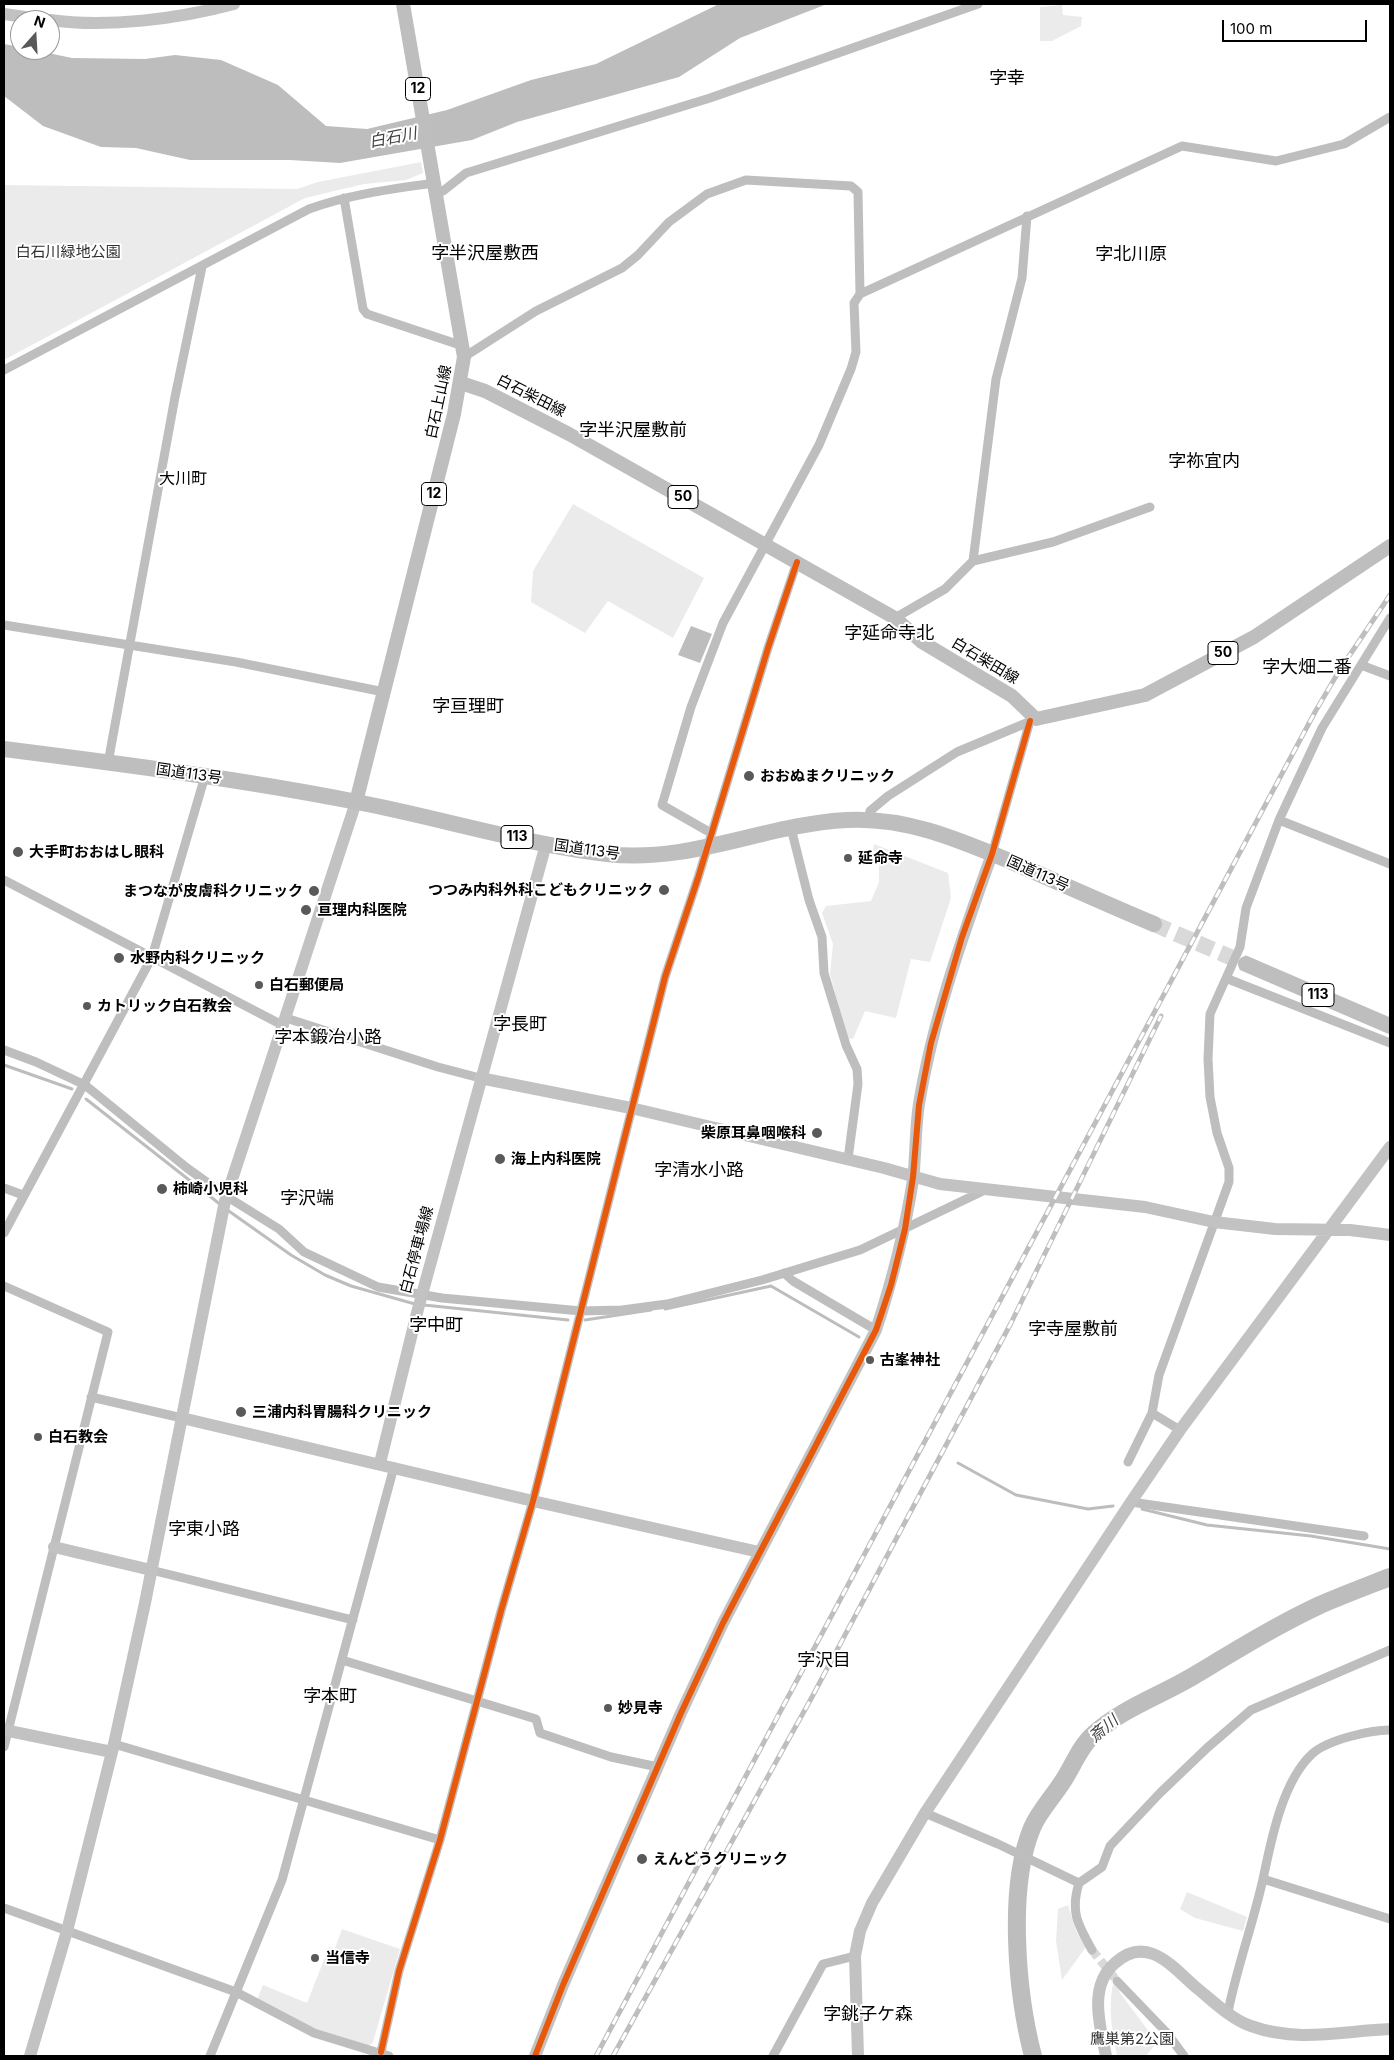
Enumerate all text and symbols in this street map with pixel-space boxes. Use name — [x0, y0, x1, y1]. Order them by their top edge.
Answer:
north arrow — [10, 10, 60, 60]
scale bar — [1224, 10, 1369, 42]
text: N — [32, 12, 48, 31]
text: 100 m — [1230, 19, 1272, 38]
district label: 字幸 — [989, 68, 1025, 90]
road number: 12 — [406, 78, 430, 100]
water label: 白石川 — [368, 124, 418, 152]
park label: 白石川緑地公園 — [16, 243, 120, 261]
district label: 字半沢屋敷西 — [431, 243, 539, 265]
district label: 字北川原 — [1095, 244, 1167, 266]
street label: 白石上山線 — [422, 363, 456, 441]
street label: 白石柴田線 — [494, 371, 568, 421]
district label: 字半沢屋敷前 — [579, 420, 687, 442]
district label: 字祢宜内 — [1168, 451, 1240, 473]
district label: 大川町 — [159, 469, 207, 489]
road number: 12 — [422, 482, 446, 506]
road number: 50 — [668, 486, 698, 508]
district label: 字延命寺北 — [844, 623, 934, 645]
street label: 白石柴田線 — [948, 634, 1022, 688]
road number: 50 — [1208, 641, 1238, 664]
district label: 字大畑二番 — [1262, 657, 1352, 679]
district label: 字亘理町 — [432, 696, 504, 718]
street label: 国道113号 — [155, 760, 223, 788]
place label: おおぬまクリニック — [760, 767, 895, 785]
marker: おおぬまクリニック — [742, 769, 756, 783]
road number: 113 — [501, 826, 533, 849]
street label: 国道113号 — [553, 836, 621, 864]
place label: 大手町おおはし眼科 — [29, 843, 164, 861]
marker: 大手町おおはし眼科 — [11, 845, 25, 859]
place label: 延命寺 — [858, 849, 903, 867]
marker: 延命寺 — [842, 852, 854, 864]
street label: 国道113号 — [1004, 852, 1072, 896]
place label: つつみ内科外科こどもクリニック — [428, 881, 653, 899]
place label: まつなが皮膚科クリニック — [123, 882, 303, 900]
marker: つつみ内科外科こどもクリニック — [657, 883, 671, 897]
marker: まつなが皮膚科クリニック — [307, 884, 321, 898]
place label: 亘理内科医院 — [317, 901, 407, 919]
marker: 亘理内科医院 — [299, 903, 313, 917]
place label: 水野内科クリニック — [130, 949, 265, 967]
marker: 水野内科クリニック — [112, 951, 126, 965]
place label: 白石郵便局 — [269, 976, 344, 994]
marker: 白石郵便局 — [253, 979, 265, 991]
road number: 113 — [1302, 984, 1334, 1006]
place label: カトリック白石教会 — [97, 997, 232, 1015]
marker: カトリック白石教会 — [81, 1000, 93, 1012]
district label: 字長町 — [493, 1014, 547, 1036]
district label: 字本鍛冶小路 — [274, 1027, 382, 1049]
place label: 柴原耳鼻咽喉科 — [701, 1124, 806, 1142]
marker: 柴原耳鼻咽喉科 — [810, 1126, 824, 1140]
place label: 海上内科医院 — [511, 1150, 601, 1168]
marker: 海上内科医院 — [493, 1152, 507, 1166]
district label: 字清水小路 — [654, 1160, 744, 1182]
place label: 柿崎小児科 — [173, 1180, 248, 1198]
marker: 柿崎小児科 — [155, 1182, 169, 1196]
district label: 字沢端 — [280, 1188, 334, 1210]
street label: 白石停車場線 — [397, 1204, 437, 1296]
district label: 字中町 — [409, 1315, 463, 1337]
district label: 字寺屋敷前 — [1028, 1319, 1118, 1341]
place label: 古峯神社 — [880, 1351, 940, 1369]
marker: 古峯神社 — [864, 1354, 876, 1366]
place label: 三浦内科胃腸科クリニック — [252, 1403, 432, 1421]
marker: 三浦内科胃腸科クリニック — [234, 1405, 248, 1419]
place label: 白石教会 — [48, 1428, 108, 1446]
marker: 白石教会 — [32, 1431, 44, 1443]
district label: 字東小路 — [168, 1519, 240, 1541]
district label: 字沢目 — [797, 1650, 851, 1672]
district label: 字本町 — [303, 1686, 357, 1708]
place label: 妙見寺 — [618, 1699, 663, 1717]
marker: 妙見寺 — [602, 1702, 614, 1714]
water label: 斎川 — [1086, 1711, 1122, 1747]
place label: えんどうクリニック — [653, 1850, 788, 1868]
marker: えんどうクリニック — [635, 1852, 649, 1866]
place label: 当信寺 — [325, 1949, 370, 1967]
marker: 当信寺 — [309, 1952, 321, 1964]
district label: 字銚子ケ森 — [823, 2004, 913, 2026]
park label: 鷹巣第2公園 — [1090, 2030, 1174, 2048]

